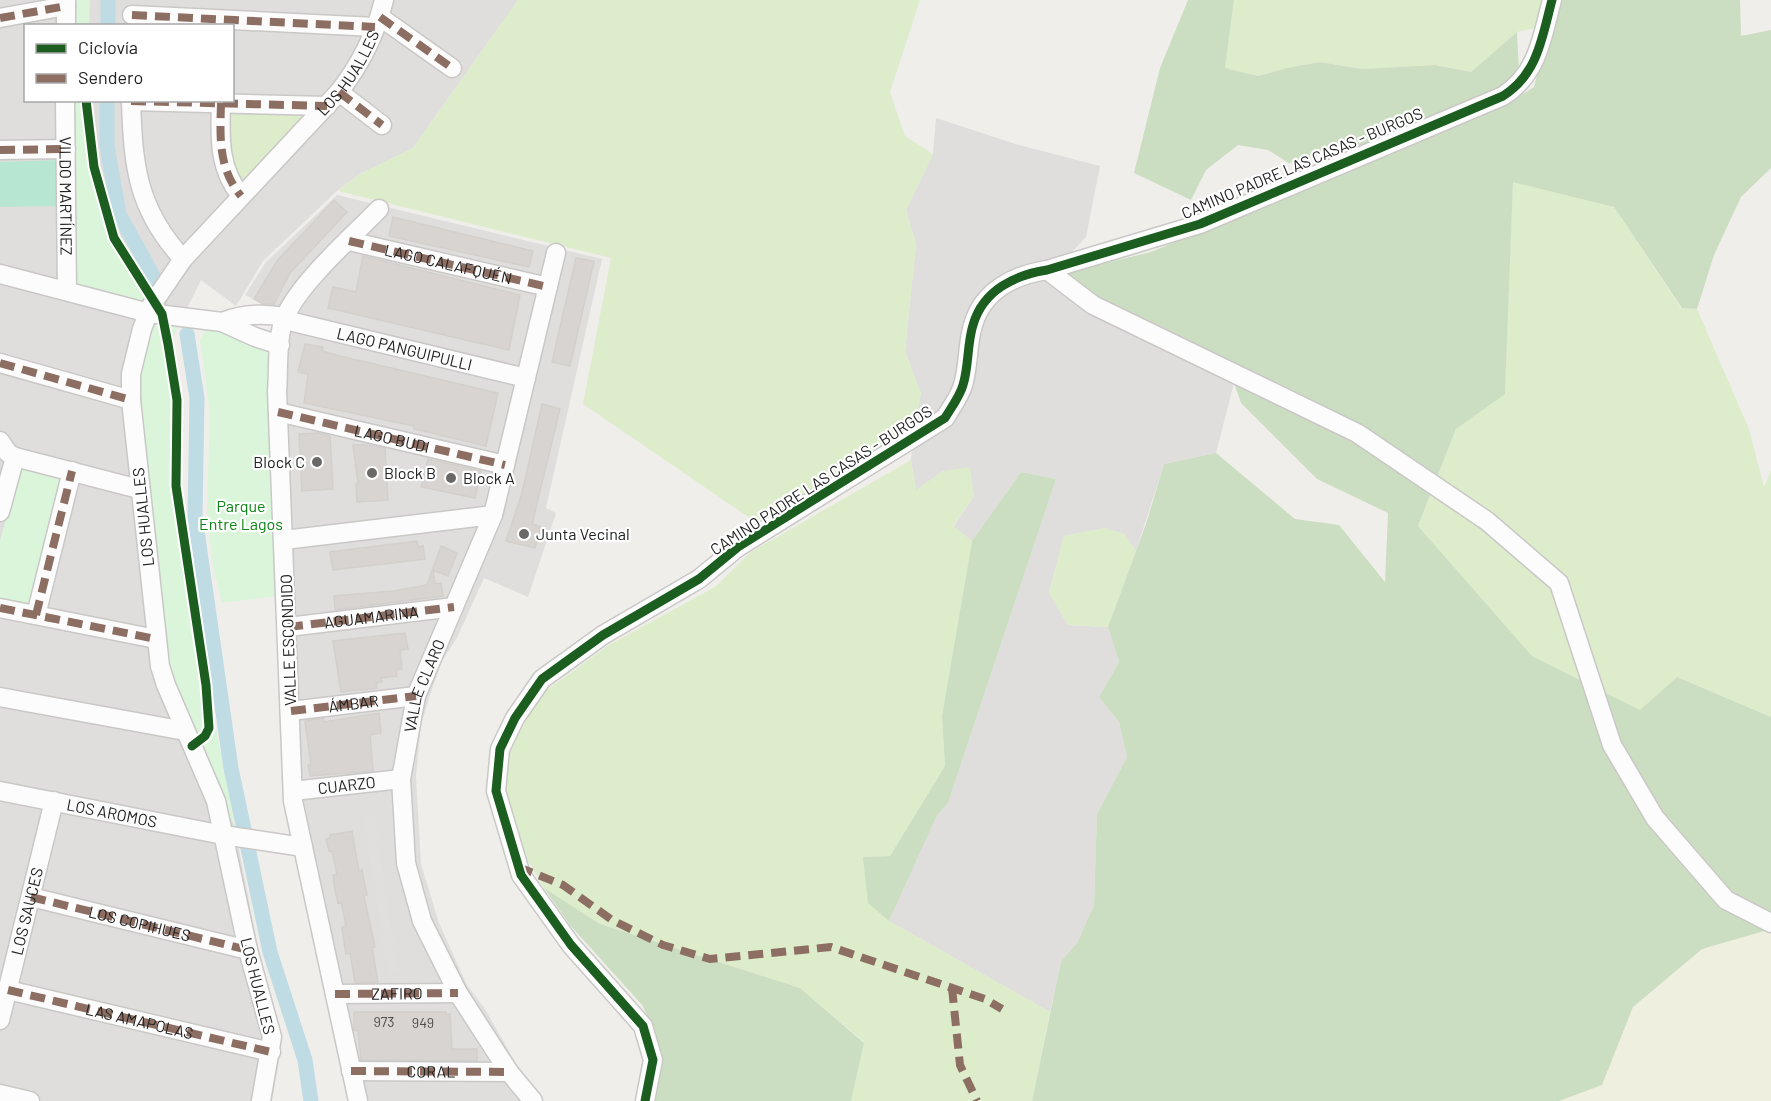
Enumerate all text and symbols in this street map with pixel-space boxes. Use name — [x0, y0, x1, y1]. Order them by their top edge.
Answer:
legend — [24, 24, 234, 102]
street label: LOS HUALLES — [312, 27, 382, 119]
text: Ciclovía — [78, 36, 138, 58]
text: Sendero — [78, 66, 143, 88]
street label: CAMINO PADRE LAS CASAS - BURGOS — [1178, 103, 1425, 222]
street label: VILDO MARTÍNEZ — [56, 136, 77, 256]
street label: LAGO CALAFQUÉN — [383, 240, 514, 287]
street label: LAGO PANGUIPULLI — [335, 323, 474, 374]
street label: CAMINO PADRE LAS CASAS - BURGOS — [706, 401, 935, 558]
street label: LAGO BUDI — [353, 420, 432, 456]
place label: Block C — [253, 452, 305, 471]
marker: Block C — [310, 455, 324, 469]
place label: Block B — [384, 463, 436, 482]
marker: Block B — [365, 466, 379, 480]
street label: LOS HUALLES — [128, 467, 157, 567]
place label: Block A — [463, 468, 515, 487]
marker: Block A — [444, 471, 458, 485]
park label: Parque Entre Lagos — [199, 496, 283, 533]
place label: Junta Vecinal — [536, 524, 630, 543]
marker: Junta Vecinal — [517, 527, 531, 541]
street label: VALLE ESCONDIDO — [276, 574, 299, 706]
street label: AGUAMARINA — [323, 601, 420, 632]
street label: VALLE CLARO — [400, 636, 448, 734]
street label: ÁMBAR — [327, 691, 380, 715]
street label: CUARZO — [317, 772, 377, 797]
street label: LOS AROMOS — [65, 794, 159, 831]
street label: LOS SAUCES — [6, 865, 46, 957]
street label: LOS COPIHUES — [87, 901, 193, 945]
street label: LOS HUALLES — [237, 935, 280, 1036]
street label: ZAFIRO — [371, 983, 423, 1003]
street label: LAS AMAPOLAS — [84, 999, 195, 1042]
house number: 973 — [373, 1013, 395, 1030]
house number: 949 — [412, 1014, 434, 1031]
street label: CORAL — [407, 1061, 455, 1081]

